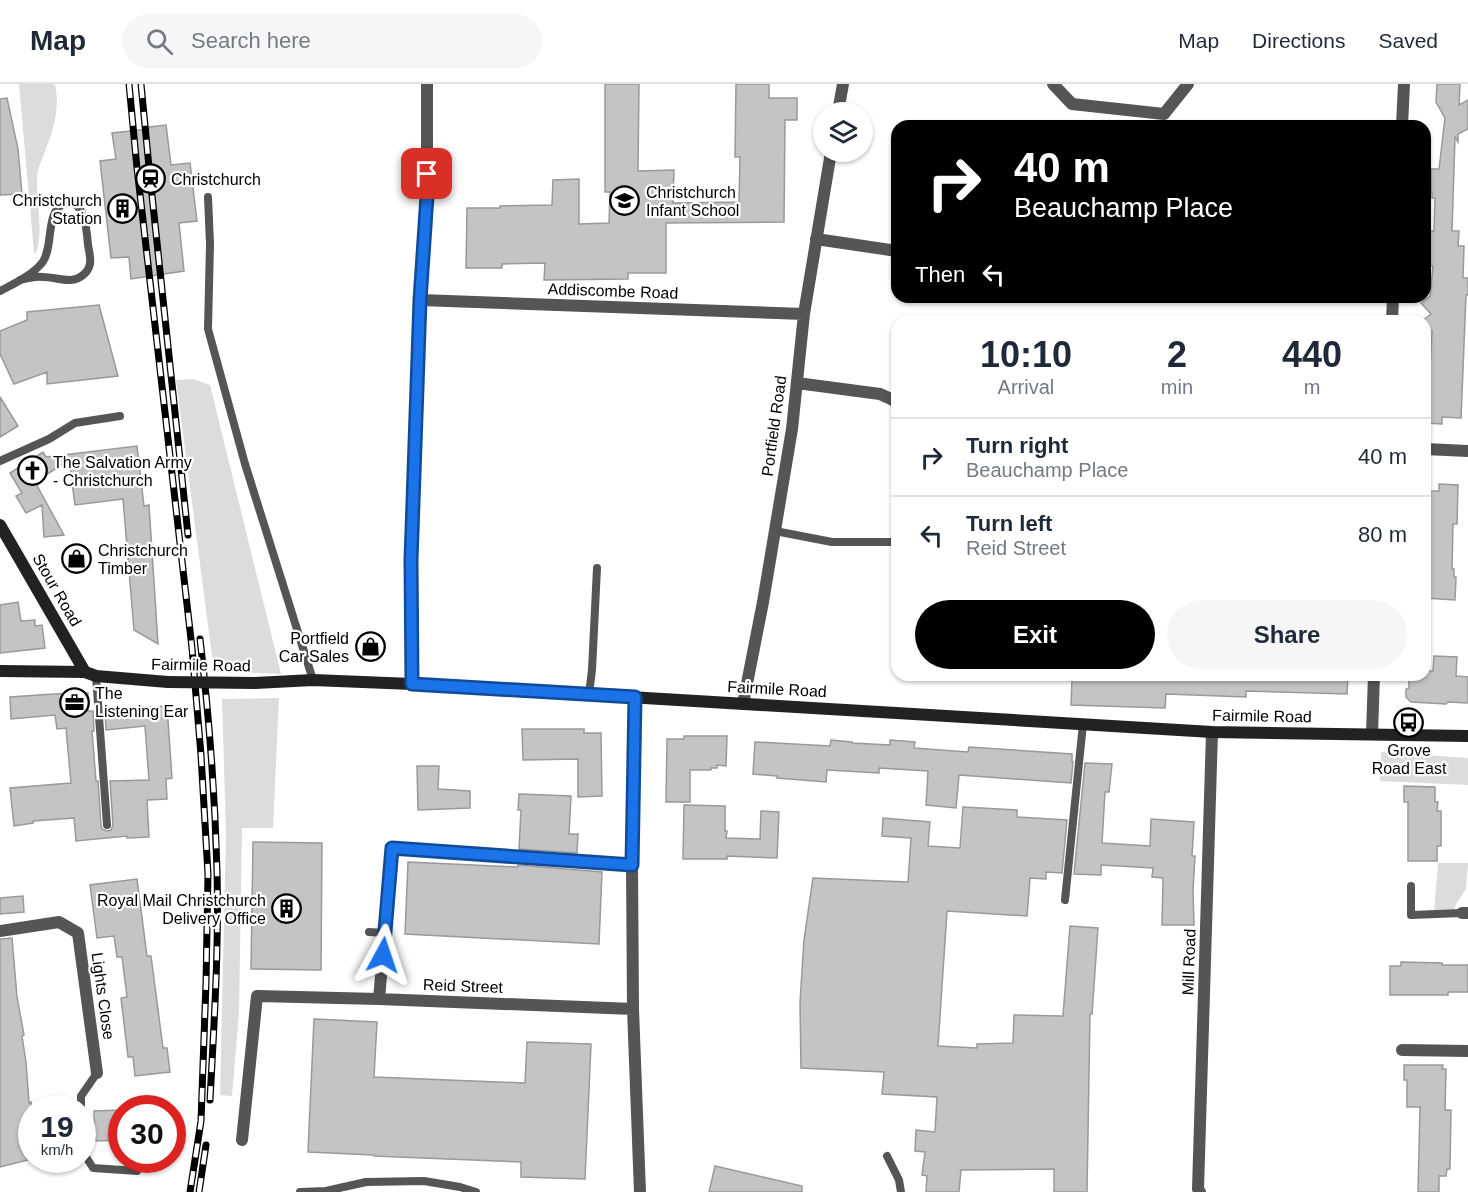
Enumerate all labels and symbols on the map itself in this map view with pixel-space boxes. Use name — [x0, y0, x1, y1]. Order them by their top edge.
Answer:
pin — [401, 148, 452, 199]
station icon: Christchurch — [134, 163, 166, 195]
place label: Christchurch — [171, 171, 261, 188]
place label: Christchurch Infant School — [646, 184, 739, 219]
school or university icon: Christchurch Infant School — [609, 185, 641, 217]
place label: Christchurch Station — [12, 192, 102, 227]
building icon: Christchurch Station — [107, 193, 139, 225]
street label: Addiscombe Road — [547, 280, 679, 302]
street label: Portfield Road — [759, 375, 789, 477]
place label: The Salvation Army - Christchurch — [53, 454, 192, 489]
church icon: The Salvation Army - Christchurch — [16, 455, 48, 487]
place label: Christchurch Timber — [98, 542, 188, 577]
shop icon: Christchurch Timber — [61, 543, 93, 575]
street label: Stour Road — [29, 551, 85, 629]
place label: Portfield Car Sales — [279, 630, 349, 665]
shop icon: Portfield Car Sales — [354, 631, 386, 663]
street label: Fairmile Road — [151, 656, 251, 674]
street label: Fairmile Road — [727, 678, 827, 700]
place label: The Listening Ear — [95, 685, 189, 720]
office icon: The Listening Ear — [58, 686, 90, 718]
bus stop icon: Grove Road East — [1393, 706, 1425, 738]
street label: Fairmile Road — [1212, 707, 1312, 725]
place label: Grove Road East — [1372, 742, 1447, 777]
place label: Royal Mail Christchurch Delivery Office — [97, 892, 266, 927]
building icon: Royal Mail Christchurch Delivery Office — [271, 893, 303, 925]
position arrow — [351, 923, 415, 987]
street label: Mill Road — [1179, 928, 1199, 996]
street label: Lights Close — [88, 951, 118, 1041]
street label: Reid Street — [423, 976, 504, 996]
speed limit sign: 30 — [108, 1095, 186, 1173]

